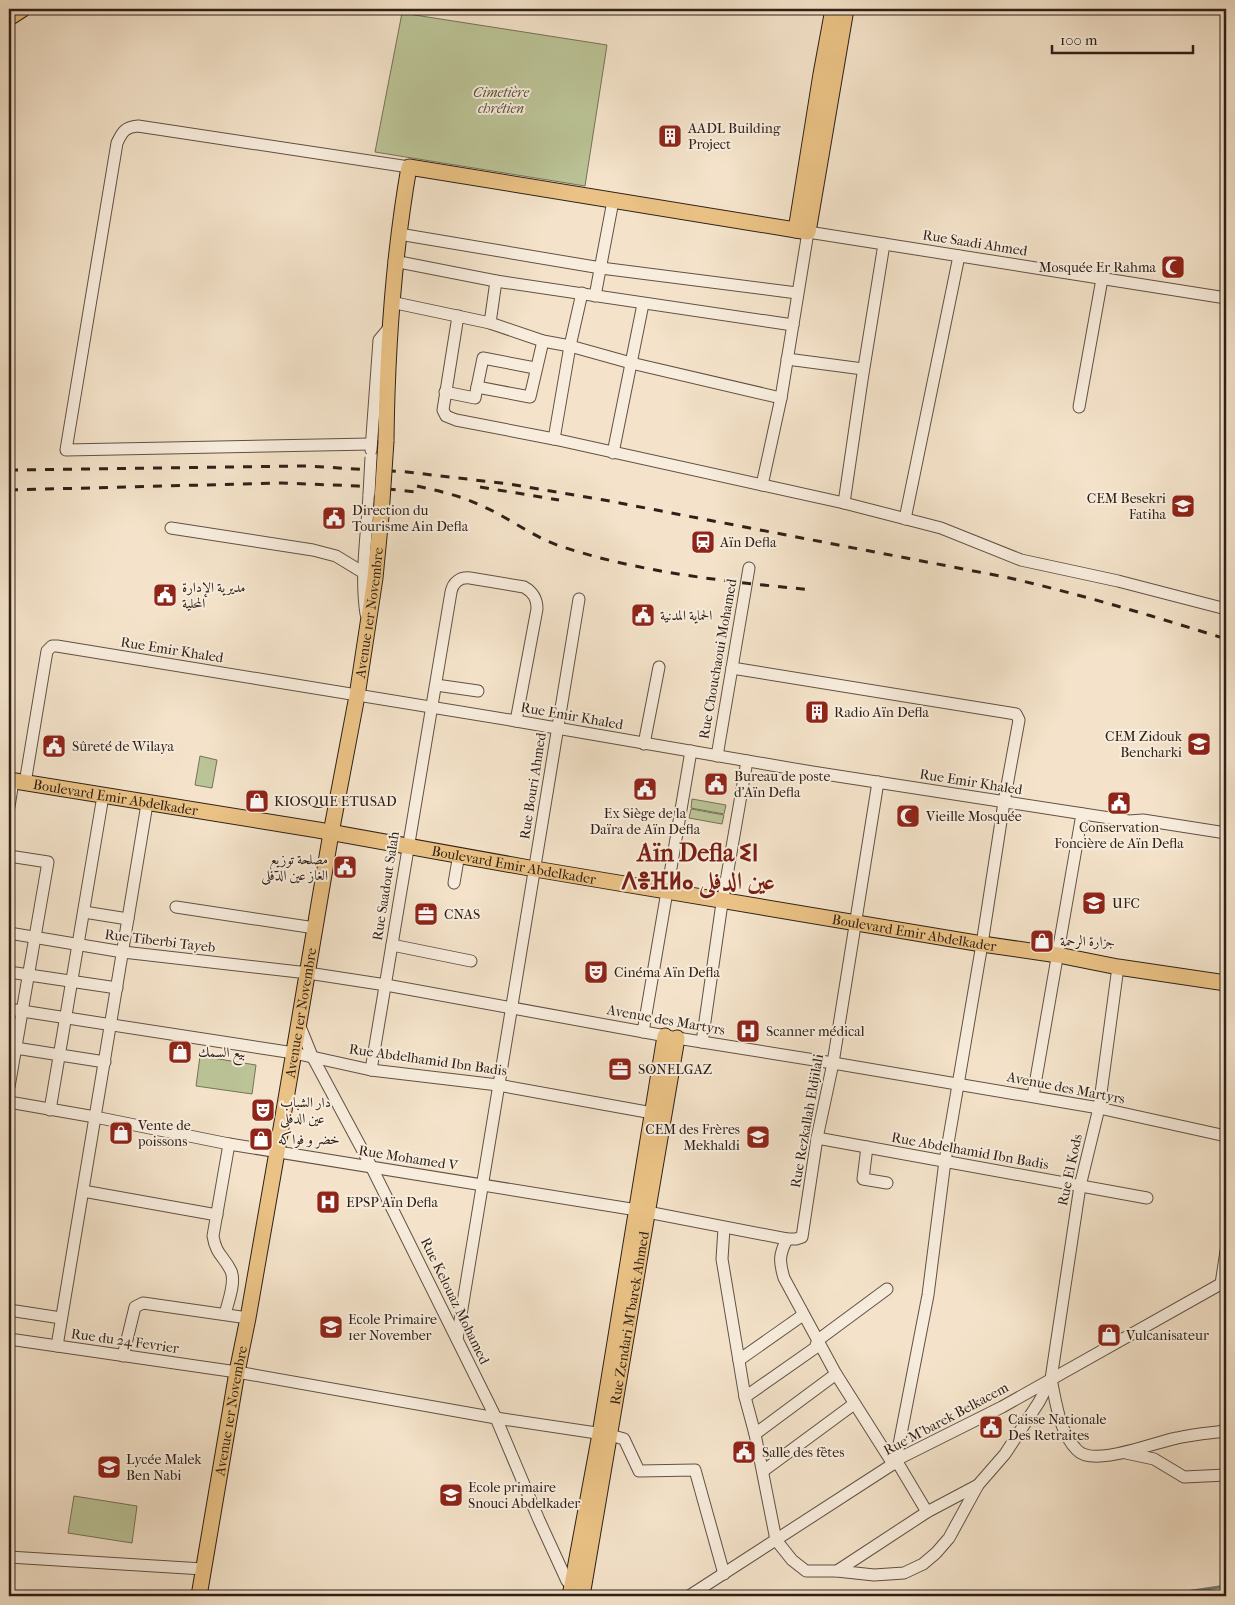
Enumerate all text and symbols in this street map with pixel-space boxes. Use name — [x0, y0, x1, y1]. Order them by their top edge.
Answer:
scale bar — [1052, 22, 1194, 54]
text: 100 m — [1060, 31, 1098, 49]
park label: Cimetière chrétien — [473, 84, 529, 117]
place label: AADL Building Project — [687, 120, 781, 153]
building icon: AADL Building Project — [657, 123, 683, 149]
street label: Rue Saadi Ahmed — [921, 226, 1029, 260]
mosque icon: Mosquée Er Rahma — [1160, 254, 1186, 280]
place label: Mosquée Er Rahma — [1039, 259, 1157, 276]
place label: CEM Besekri Fatiha — [1087, 490, 1167, 523]
school or university icon: CEM Besekri Fatiha — [1170, 493, 1196, 519]
place label: Direction du Tourisme Ain Defla — [352, 502, 469, 535]
public building icon: Direction du Tourisme Ain Defla — [321, 505, 347, 531]
station icon: Aïn Defla — [690, 529, 716, 555]
place label: Aïn Defla — [719, 534, 777, 551]
street label: Avenue 1er Novembre — [351, 547, 386, 680]
street label: Rue Chouchaoui Mohamed — [696, 577, 741, 740]
place label: مديرية الإدارة المحلية — [182, 579, 245, 612]
public building icon: مديرية الإدارة المحلية — [152, 582, 178, 608]
public building icon: الحماية المدنية — [630, 602, 656, 628]
place label: الحماية المدنية — [660, 607, 712, 624]
street label: Rue Emir Khaled — [119, 633, 225, 667]
street label: Rue Emir Khaled — [519, 699, 625, 733]
building icon: Radio Aïn Defla — [804, 699, 830, 725]
place label: Radio Aïn Defla — [834, 704, 930, 721]
place label: CEM Zidouk Bencharki — [1105, 728, 1183, 761]
street label: Rue Bouri Ahmed — [516, 731, 550, 841]
school or university icon: CEM Zidouk Bencharki — [1186, 731, 1212, 757]
public building icon: Sûreté de Wilaya — [41, 733, 67, 759]
place label: Sûreté de Wilaya — [72, 738, 175, 755]
street label: Rue Emir Khaled — [918, 765, 1024, 799]
place label: Bureau de poste d'Aïn Defla — [734, 768, 831, 801]
public building icon: Bureau de poste d'Aïn Defla — [703, 771, 729, 797]
street label: Boulevard Emir Abdelkader — [32, 776, 199, 819]
public building icon: Ex Siège de la Daïra de Aïn Defla — [632, 776, 658, 802]
shop icon: KIOSQUE ETUSAD — [244, 788, 270, 814]
public building icon: Conservation Foncière de Aïn Defla — [1106, 790, 1132, 816]
place label: KIOSQUE ETUSAD — [274, 793, 397, 810]
mosque icon: Vieille Mosquée — [895, 803, 921, 829]
place label: Ex Siège de la Daïra de Aïn Defla — [590, 805, 701, 838]
place label: Vieille Mosquée — [925, 808, 1022, 825]
place label: Conservation Foncière de Aïn Defla — [1054, 819, 1184, 852]
street label: Rue Saadout Salah — [369, 830, 403, 942]
district label: Aïn Defla ⵉⵏ ⴷⴻⴼⵍⴰ عين الدفلى — [621, 839, 775, 900]
street label: Boulevard Emir Abdelkader — [430, 842, 597, 888]
place label: مصلحة توزيع الغاز عين الدفلى — [261, 851, 328, 885]
public building icon: مصلحة توزيع الغاز عين الدفلى — [332, 854, 358, 880]
school or university icon: UFC — [1081, 890, 1107, 916]
place label: UFC — [1112, 895, 1140, 912]
office icon: CNAS — [413, 901, 439, 927]
place label: CNAS — [444, 906, 480, 923]
street label: Boulevard Emir Abdelkader — [831, 910, 998, 955]
street label: Rue Tiberbi Tayeb — [104, 926, 216, 956]
shop icon: جزارة الرحمة — [1029, 928, 1055, 954]
place label: جزارة الرحمة — [1060, 933, 1115, 950]
street label: Avenue 1er Novembre — [281, 946, 320, 1080]
theatre icon: Cinéma Aïn Defla — [583, 959, 609, 985]
place label: Cinéma Aïn Defla — [614, 964, 721, 981]
street label: Avenue des Martyrs — [605, 1001, 726, 1039]
hospital icon: Scanner médical — [735, 1018, 761, 1044]
place label: Scanner médical — [766, 1023, 865, 1040]
shop icon: بيع السمك — [167, 1039, 193, 1065]
street label: Rue Abdelhamid Ibn Badis — [348, 1040, 508, 1080]
place label: بيع السمك — [198, 1044, 245, 1066]
street label: Rue Rezkallah Eldjilali — [787, 1053, 827, 1189]
office icon: SONELGAZ — [607, 1056, 633, 1082]
place label: SONELGAZ — [638, 1061, 713, 1078]
street label: Avenue des Martyrs — [1005, 1068, 1126, 1108]
place label: دار الشباب عين الدفلى — [280, 1094, 331, 1128]
theatre icon: دار الشباب عين الدفلى — [250, 1097, 276, 1123]
place label: Vente de poissons — [137, 1117, 191, 1150]
shop icon: Vente de poissons — [108, 1120, 134, 1146]
place label: CEM des Frères Mekhaldi — [645, 1121, 740, 1154]
school or university icon: CEM des Frères Mekhaldi — [745, 1124, 771, 1150]
shop icon: خضر و فواكه — [248, 1126, 274, 1152]
street label: Rue Abdelhamid Ibn Badis — [890, 1129, 1050, 1173]
place label: خضر و فواكه — [278, 1131, 340, 1149]
street label: Rue El Kods — [1054, 1133, 1086, 1207]
street label: Rue Mohamed V — [357, 1142, 460, 1174]
hospital icon: EPSP Aïn Defla — [315, 1189, 341, 1215]
place label: EPSP Aïn Defla — [346, 1194, 439, 1211]
street label: Rue Zendari M'barek Ahmed — [606, 1230, 653, 1406]
street label: Rue Kelouaz Mohamed — [417, 1235, 493, 1367]
place label: Ecole Primaire 1er November — [348, 1311, 437, 1344]
school or university icon: Ecole Primaire 1er November — [318, 1314, 344, 1340]
shop icon: Vulcanisateur — [1096, 1322, 1122, 1348]
street label: Rue du 24 Fevrier — [70, 1325, 180, 1357]
place label: Vulcanisateur — [1125, 1327, 1209, 1344]
street label: Avenue 1er Novembre — [211, 1344, 251, 1478]
street label: Rue M'barek Belkacem — [881, 1379, 1012, 1459]
place label: Caisse Nationale Des Retraites — [1008, 1411, 1106, 1444]
public building icon: Caisse Nationale Des Retraites — [978, 1414, 1004, 1440]
public building icon: Salle des fêtes — [731, 1439, 757, 1465]
place label: Salle des fêtes — [762, 1444, 844, 1461]
place label: Lycée Malek Ben Nabi — [126, 1451, 202, 1484]
school or university icon: Lycée Malek Ben Nabi — [96, 1454, 122, 1480]
place label: Ecole primaire Snouci Abdelkader — [468, 1479, 580, 1512]
school or university icon: Ecole primaire Snouci Abdelkader — [438, 1482, 464, 1508]

